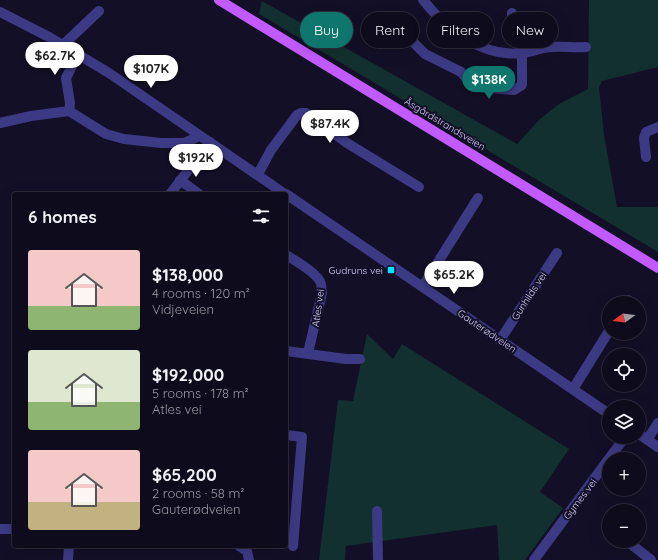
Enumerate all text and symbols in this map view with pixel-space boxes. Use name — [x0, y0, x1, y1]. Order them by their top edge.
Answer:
chip: Buy — [300, 12, 353, 48]
chip: Rent — [361, 12, 419, 48]
chip: Filters — [427, 12, 494, 48]
chip: New — [502, 12, 558, 48]
pin: $62.7K — [22, 42, 88, 76]
text: $62.7K — [34, 47, 76, 63]
pin: $107K — [123, 55, 179, 89]
text: $107K — [133, 60, 169, 76]
pin: $138K — [461, 66, 517, 100]
text: $138K — [471, 71, 507, 87]
street label: Åsgårdstrandsveien — [402, 95, 488, 153]
pin: $87.4K — [297, 110, 363, 144]
text: $87.4K — [310, 115, 350, 131]
pin: $192K — [168, 144, 224, 178]
text: $192K — [178, 149, 214, 165]
icon: filters — [250, 205, 272, 227]
text: 6 homes — [28, 206, 97, 227]
pin: $65.2K — [421, 261, 487, 295]
text: $138,000 — [152, 264, 223, 285]
place label: Gudruns vei — [329, 264, 383, 277]
marker: Gudruns vei — [386, 265, 396, 275]
icon: home — [60, 266, 108, 314]
text: $65.2K — [433, 266, 475, 282]
street label: Gunhilds vei — [509, 269, 549, 323]
text: 4 rooms · 120 m² — [152, 285, 250, 301]
street label: Atles vei — [309, 288, 327, 328]
north arrow — [602, 296, 646, 340]
map controls — [602, 296, 646, 548]
text: Vidjeveien — [152, 301, 214, 317]
street label: Gauterødveien — [455, 307, 519, 355]
button: locate — [602, 348, 646, 392]
text: $192,000 — [152, 364, 224, 385]
icon: home — [60, 366, 108, 414]
text: 5 rooms · 178 m² — [152, 385, 249, 401]
button: layers — [602, 400, 646, 444]
text: Atles vei — [152, 401, 202, 417]
button: + — [602, 452, 646, 496]
text: $65,200 — [152, 464, 217, 485]
icon: home — [60, 466, 108, 514]
street label: Gymes vei — [560, 476, 600, 522]
text: 2 rooms · 58 m² — [152, 485, 244, 501]
text: Gauterødveien — [152, 501, 241, 517]
button: − — [602, 504, 646, 548]

